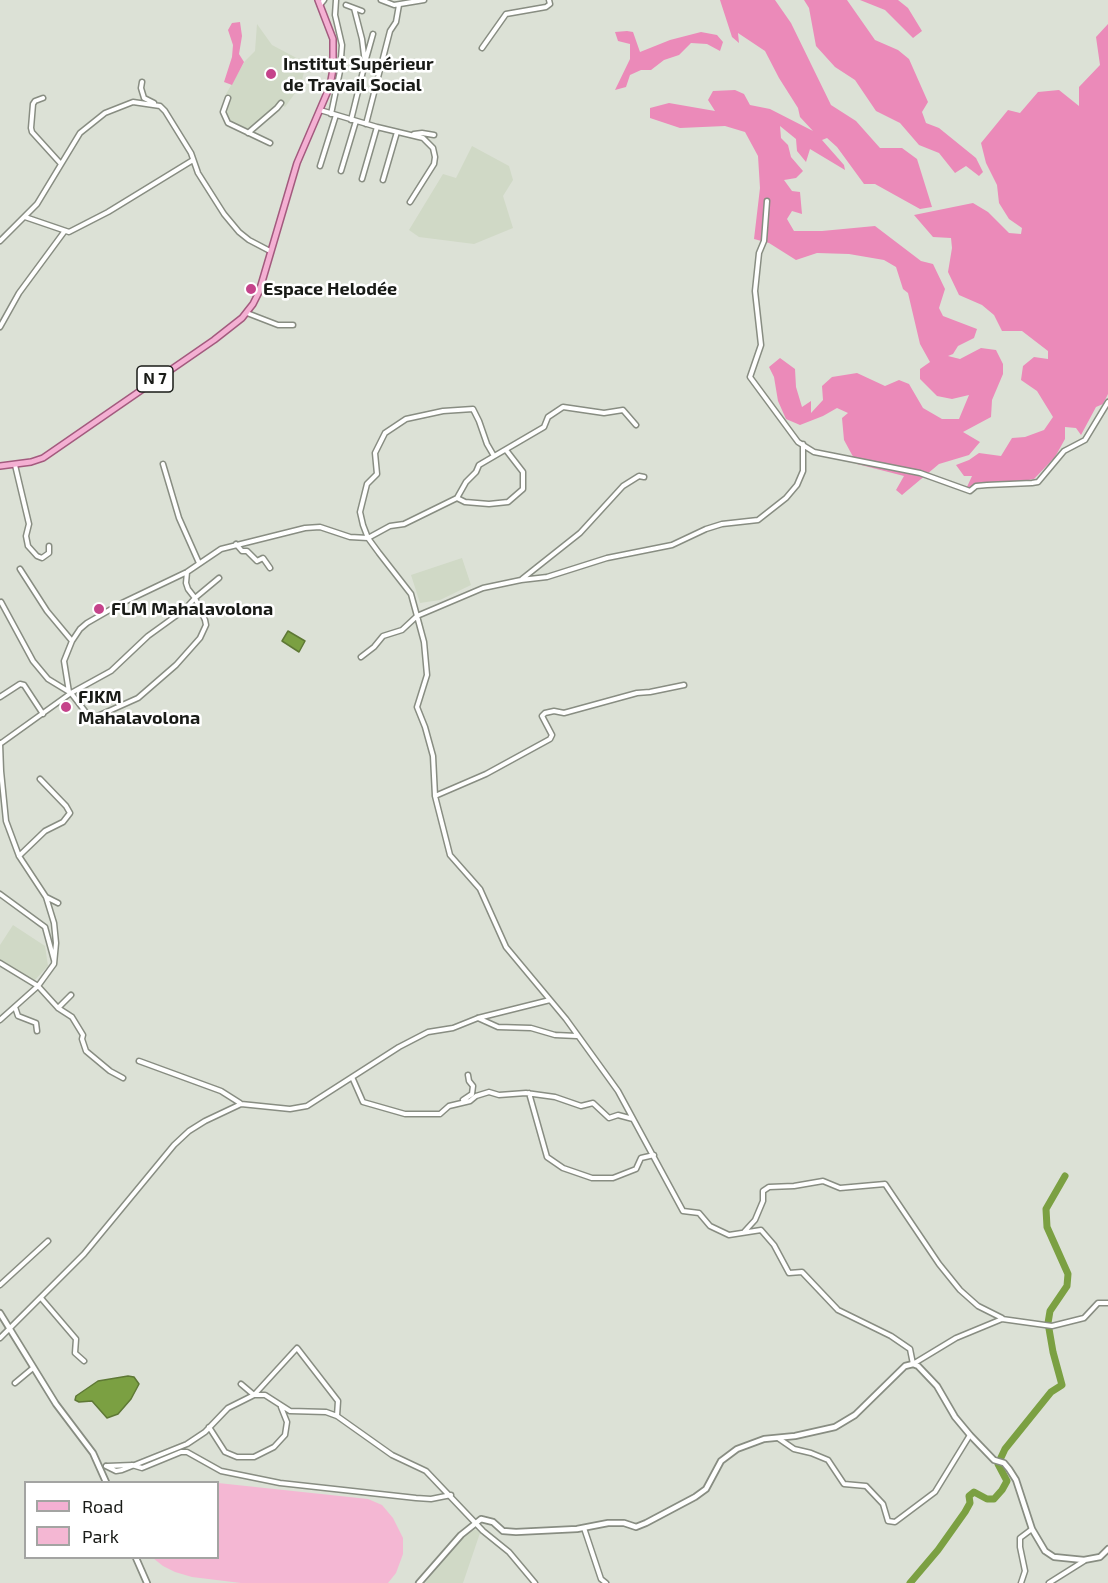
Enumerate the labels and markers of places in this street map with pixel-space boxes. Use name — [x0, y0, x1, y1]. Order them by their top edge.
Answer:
place label: Institut Supérieur de Travail Social — [283, 53, 434, 96]
marker: Institut Supérieur de Travail Social — [264, 67, 278, 81]
place label: Espace Helodée — [263, 278, 397, 300]
marker: Espace Helodée — [244, 282, 258, 296]
place label: FLM Mahalavolona — [111, 598, 273, 620]
marker: FLM Mahalavolona — [92, 602, 106, 616]
place label: FJKM Mahalavolona — [78, 686, 200, 728]
marker: FJKM Mahalavolona — [59, 700, 73, 714]

